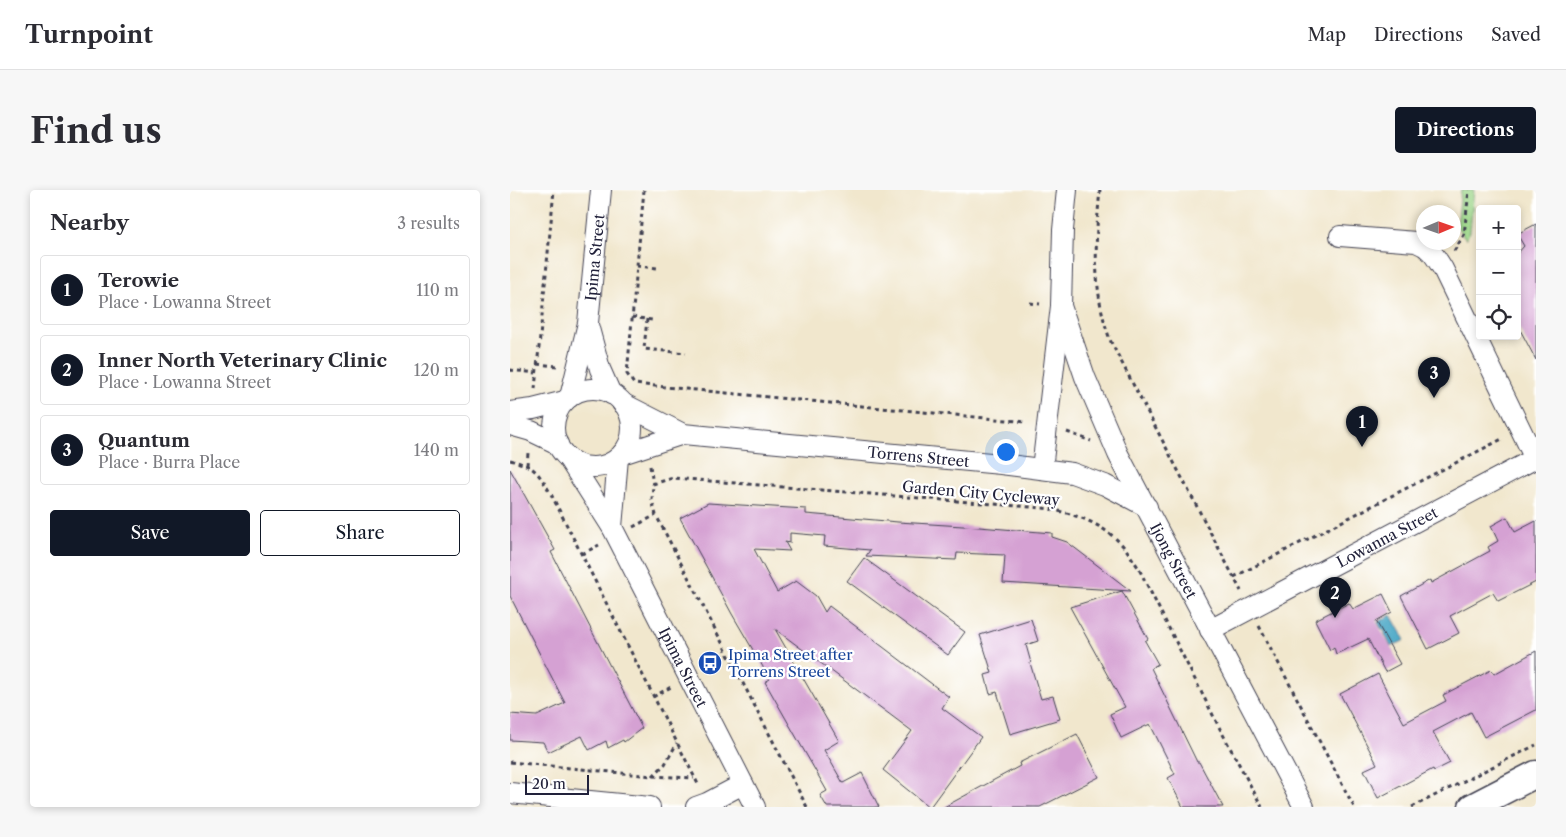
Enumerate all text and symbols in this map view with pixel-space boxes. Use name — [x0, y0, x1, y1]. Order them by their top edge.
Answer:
text: Turnpoint — [25, 20, 153, 49]
text: Map — [1307, 24, 1346, 46]
text: Directions — [1374, 24, 1463, 46]
text: Saved — [1491, 24, 1541, 46]
button: Directions — [1395, 107, 1536, 153]
text: Find us — [30, 109, 162, 152]
north arrow — [1416, 205, 1461, 250]
map controls — [1476, 205, 1521, 340]
button: + — [1476, 205, 1521, 250]
text: Nearby — [50, 210, 129, 235]
street label: Ipima Street — [581, 212, 608, 302]
text: 3 results — [397, 213, 460, 233]
button: − — [1476, 250, 1521, 295]
text: Terowie — [98, 269, 179, 292]
text: 1 — [63, 280, 71, 300]
text: 110 m — [416, 280, 459, 300]
text: Place · Lowanna Street — [98, 292, 271, 312]
button: locate — [1476, 295, 1521, 340]
text: Inner North Veterinary Clinic — [98, 349, 387, 372]
pin: 3 — [1418, 357, 1450, 398]
text: 2 — [62, 360, 72, 380]
text: 120 m — [414, 360, 459, 380]
text: Place · Lowanna Street — [98, 372, 271, 392]
pin: 1 — [1346, 406, 1378, 447]
text: Quantum — [98, 429, 190, 452]
your location — [993, 439, 1019, 465]
text: 3 — [62, 440, 72, 460]
text: 140 m — [414, 440, 459, 460]
street label: Torrens Street — [867, 442, 971, 471]
text: Place · Burra Place — [98, 452, 240, 472]
street label: Garden City Cycleway — [901, 477, 1061, 509]
street label: Lowanna Street — [1333, 502, 1441, 571]
button: Save — [50, 510, 250, 556]
button: Share — [260, 510, 460, 556]
street label: Ijong Street — [1146, 519, 1202, 602]
pin: 2 — [1319, 577, 1351, 618]
street label: Ipima Street — [655, 624, 712, 711]
place label: Ipima Street after Torrens Street — [728, 645, 853, 681]
bus stop icon: Ipima Street after Torrens Street — [697, 650, 723, 676]
scale bar — [525, 772, 589, 795]
text: 20 m — [532, 775, 566, 793]

